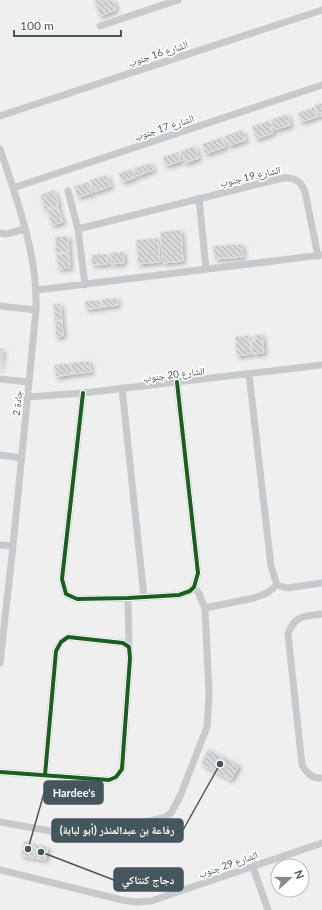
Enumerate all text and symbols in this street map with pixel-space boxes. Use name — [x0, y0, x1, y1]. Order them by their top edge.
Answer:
scale bar — [14, 12, 121, 38]
text: 100 m — [20, 18, 54, 33]
street label: الشارع 16 جنوب — [127, 38, 190, 69]
street label: الشارع 17 جنوب — [133, 112, 196, 143]
street label: الشارع 19 جنوب — [218, 163, 282, 190]
street label: الشارع 20 جنوب — [143, 364, 206, 385]
street label: جادة 2 — [10, 389, 24, 416]
callout: Hardee's — [44, 781, 103, 804]
text: Hardee's — [53, 786, 95, 799]
callout: رفاعة بن عبدالمنذر (أبو لبابة) — [52, 819, 183, 842]
text: رفاعة بن عبدالمنذر (أبو لبابة) — [60, 823, 174, 838]
street label: الشارع 29 جنوب — [197, 848, 260, 881]
north arrow — [270, 858, 310, 898]
callout: دجاج كنتاكي — [114, 868, 183, 891]
text: N — [292, 868, 307, 881]
text: دجاج كنتاكي — [122, 873, 175, 889]

